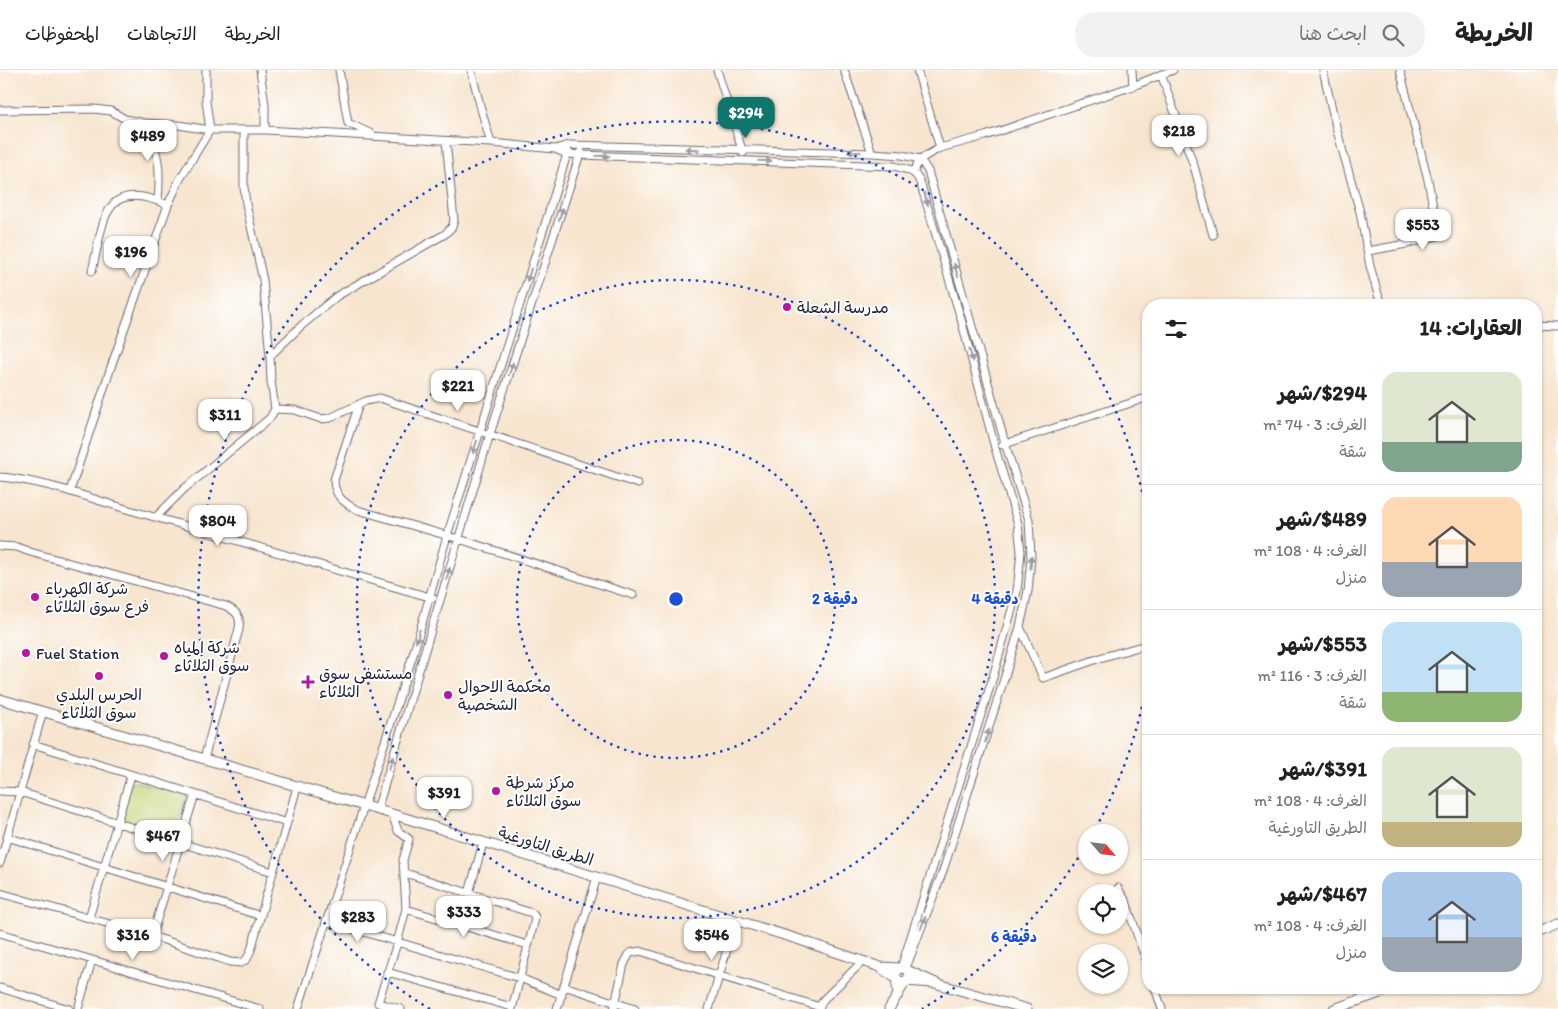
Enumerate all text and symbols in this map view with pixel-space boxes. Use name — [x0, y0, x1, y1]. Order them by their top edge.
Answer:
search box — [1075, 12, 1425, 57]
text: الخريطة — [1455, 18, 1533, 47]
icon: search — [1379, 21, 1407, 49]
text: ابحث هنا — [1299, 22, 1367, 45]
text: المحفوظات — [25, 23, 99, 45]
text: الاتجاهات — [127, 23, 197, 45]
text: الخريطة — [225, 23, 281, 45]
pin: $294 — [716, 97, 776, 139]
text: $294 — [729, 103, 763, 122]
pin: $218 — [1149, 114, 1209, 157]
pin: $489 — [118, 119, 178, 162]
text: $218 — [1163, 121, 1195, 140]
text: $489 — [131, 126, 165, 145]
one-way arrow — [684, 144, 700, 152]
one-way arrow — [846, 148, 862, 156]
one-way arrow — [595, 152, 611, 160]
one-way arrow — [757, 157, 773, 165]
one-way arrow — [922, 192, 930, 207]
one-way arrow — [557, 206, 565, 221]
pin: $553 — [1393, 208, 1453, 251]
text: $553 — [1406, 215, 1440, 234]
pin: $196 — [101, 236, 161, 278]
text: $196 — [115, 242, 147, 261]
one-way arrow — [952, 262, 960, 277]
one-way arrow — [524, 268, 532, 283]
place label: مدرسة الشعلة — [797, 298, 889, 317]
marker: مدرسة الشعلة — [781, 301, 793, 313]
icon: filters — [1162, 315, 1190, 343]
text: العقارات: 14 — [1419, 315, 1522, 340]
one-way arrow — [967, 348, 975, 363]
one-way arrow — [508, 361, 515, 376]
pin: $221 — [428, 370, 488, 412]
text: $221 — [442, 376, 474, 395]
text: $294/شهر — [1278, 380, 1367, 405]
icon: home — [1422, 392, 1482, 452]
pin: $311 — [195, 398, 255, 441]
text: $311 — [209, 405, 241, 424]
text: الغرف: 3 · 74 m² — [1263, 415, 1367, 434]
one-way arrow — [470, 440, 478, 455]
text: شقة — [1339, 442, 1367, 461]
pin: $804 — [188, 504, 248, 547]
text: $489/شهر — [1277, 506, 1367, 531]
text: $804 — [200, 511, 236, 530]
icon: home — [1422, 517, 1482, 577]
text: الغرف: 4 · 108 m² — [1254, 541, 1367, 560]
one-way arrow — [1027, 554, 1035, 570]
one-way arrow — [444, 566, 452, 581]
text: منزل — [1335, 568, 1367, 587]
place label: شركة الكهرباء فرع سوق الثلاثاء — [45, 579, 149, 618]
centre of rings — [667, 590, 685, 608]
text: 2 دقيقة — [812, 590, 858, 608]
text: 4 دقيقة — [972, 590, 1019, 608]
marker: شركة الكهرباء فرع سوق الثلاثاء — [29, 591, 41, 603]
one-way arrow — [414, 629, 422, 644]
text: $553/شهر — [1279, 631, 1367, 656]
place label: شركة المياه سوق الثلاثاء — [174, 638, 249, 676]
icon: home — [1422, 642, 1482, 702]
place label: Fuel Station — [36, 644, 119, 663]
marker: Fuel Station — [20, 647, 32, 659]
marker: شركة المياه سوق الثلاثاء — [158, 650, 170, 662]
place label: مستشفى سوق الثلاثاء — [319, 664, 412, 701]
text: الغرف: 3 · 116 m² — [1257, 666, 1367, 685]
marker: الحرس البلدي سوق الثلاثاء — [93, 670, 105, 682]
marker: مستشفى سوق الثلاثاء — [301, 675, 315, 689]
place label: محكمة الاحوال الشخصية — [458, 677, 551, 714]
place label: الحرس البلدي سوق الثلاثاء — [56, 685, 142, 723]
marker: محكمة الاحوال الشخصية — [442, 689, 454, 701]
text: شقة — [1339, 693, 1367, 712]
one-way arrow — [983, 728, 991, 743]
one-way arrow — [387, 756, 395, 771]
text: $391/شهر — [1280, 756, 1367, 781]
icon: home — [1422, 767, 1482, 827]
place label: مركز شرطة سوق الثلاثاء — [506, 773, 581, 811]
pin: $391 — [414, 776, 474, 819]
text: $391 — [428, 783, 460, 802]
marker: مركز شرطة سوق الثلاثاء — [490, 785, 502, 797]
text: الغرف: 4 · 108 m² — [1254, 791, 1367, 810]
text: الطريق التاورغية — [1268, 818, 1367, 837]
pin: $467 — [133, 820, 193, 862]
street label: الطريق التاورغية — [496, 823, 596, 869]
north arrow — [1078, 824, 1128, 874]
map controls — [1078, 824, 1128, 994]
text: $467 — [146, 826, 180, 845]
text: $467/شهر — [1278, 881, 1367, 906]
button: locate — [1078, 884, 1128, 934]
icon: home — [1422, 892, 1482, 952]
pin: $333 — [434, 896, 494, 938]
pin: $283 — [328, 900, 388, 943]
text: $333 — [447, 902, 481, 921]
text: $283 — [341, 907, 375, 926]
one-way arrow — [919, 915, 927, 930]
text: الغرف: 4 · 108 m² — [1254, 916, 1367, 935]
pin: $316 — [103, 918, 163, 961]
pin: $546 — [682, 918, 742, 961]
text: $316 — [117, 925, 149, 944]
text: $546 — [695, 925, 729, 944]
text: 6 دقيقة — [991, 928, 1037, 946]
text: منزل — [1335, 943, 1367, 962]
button: layers — [1078, 944, 1128, 994]

